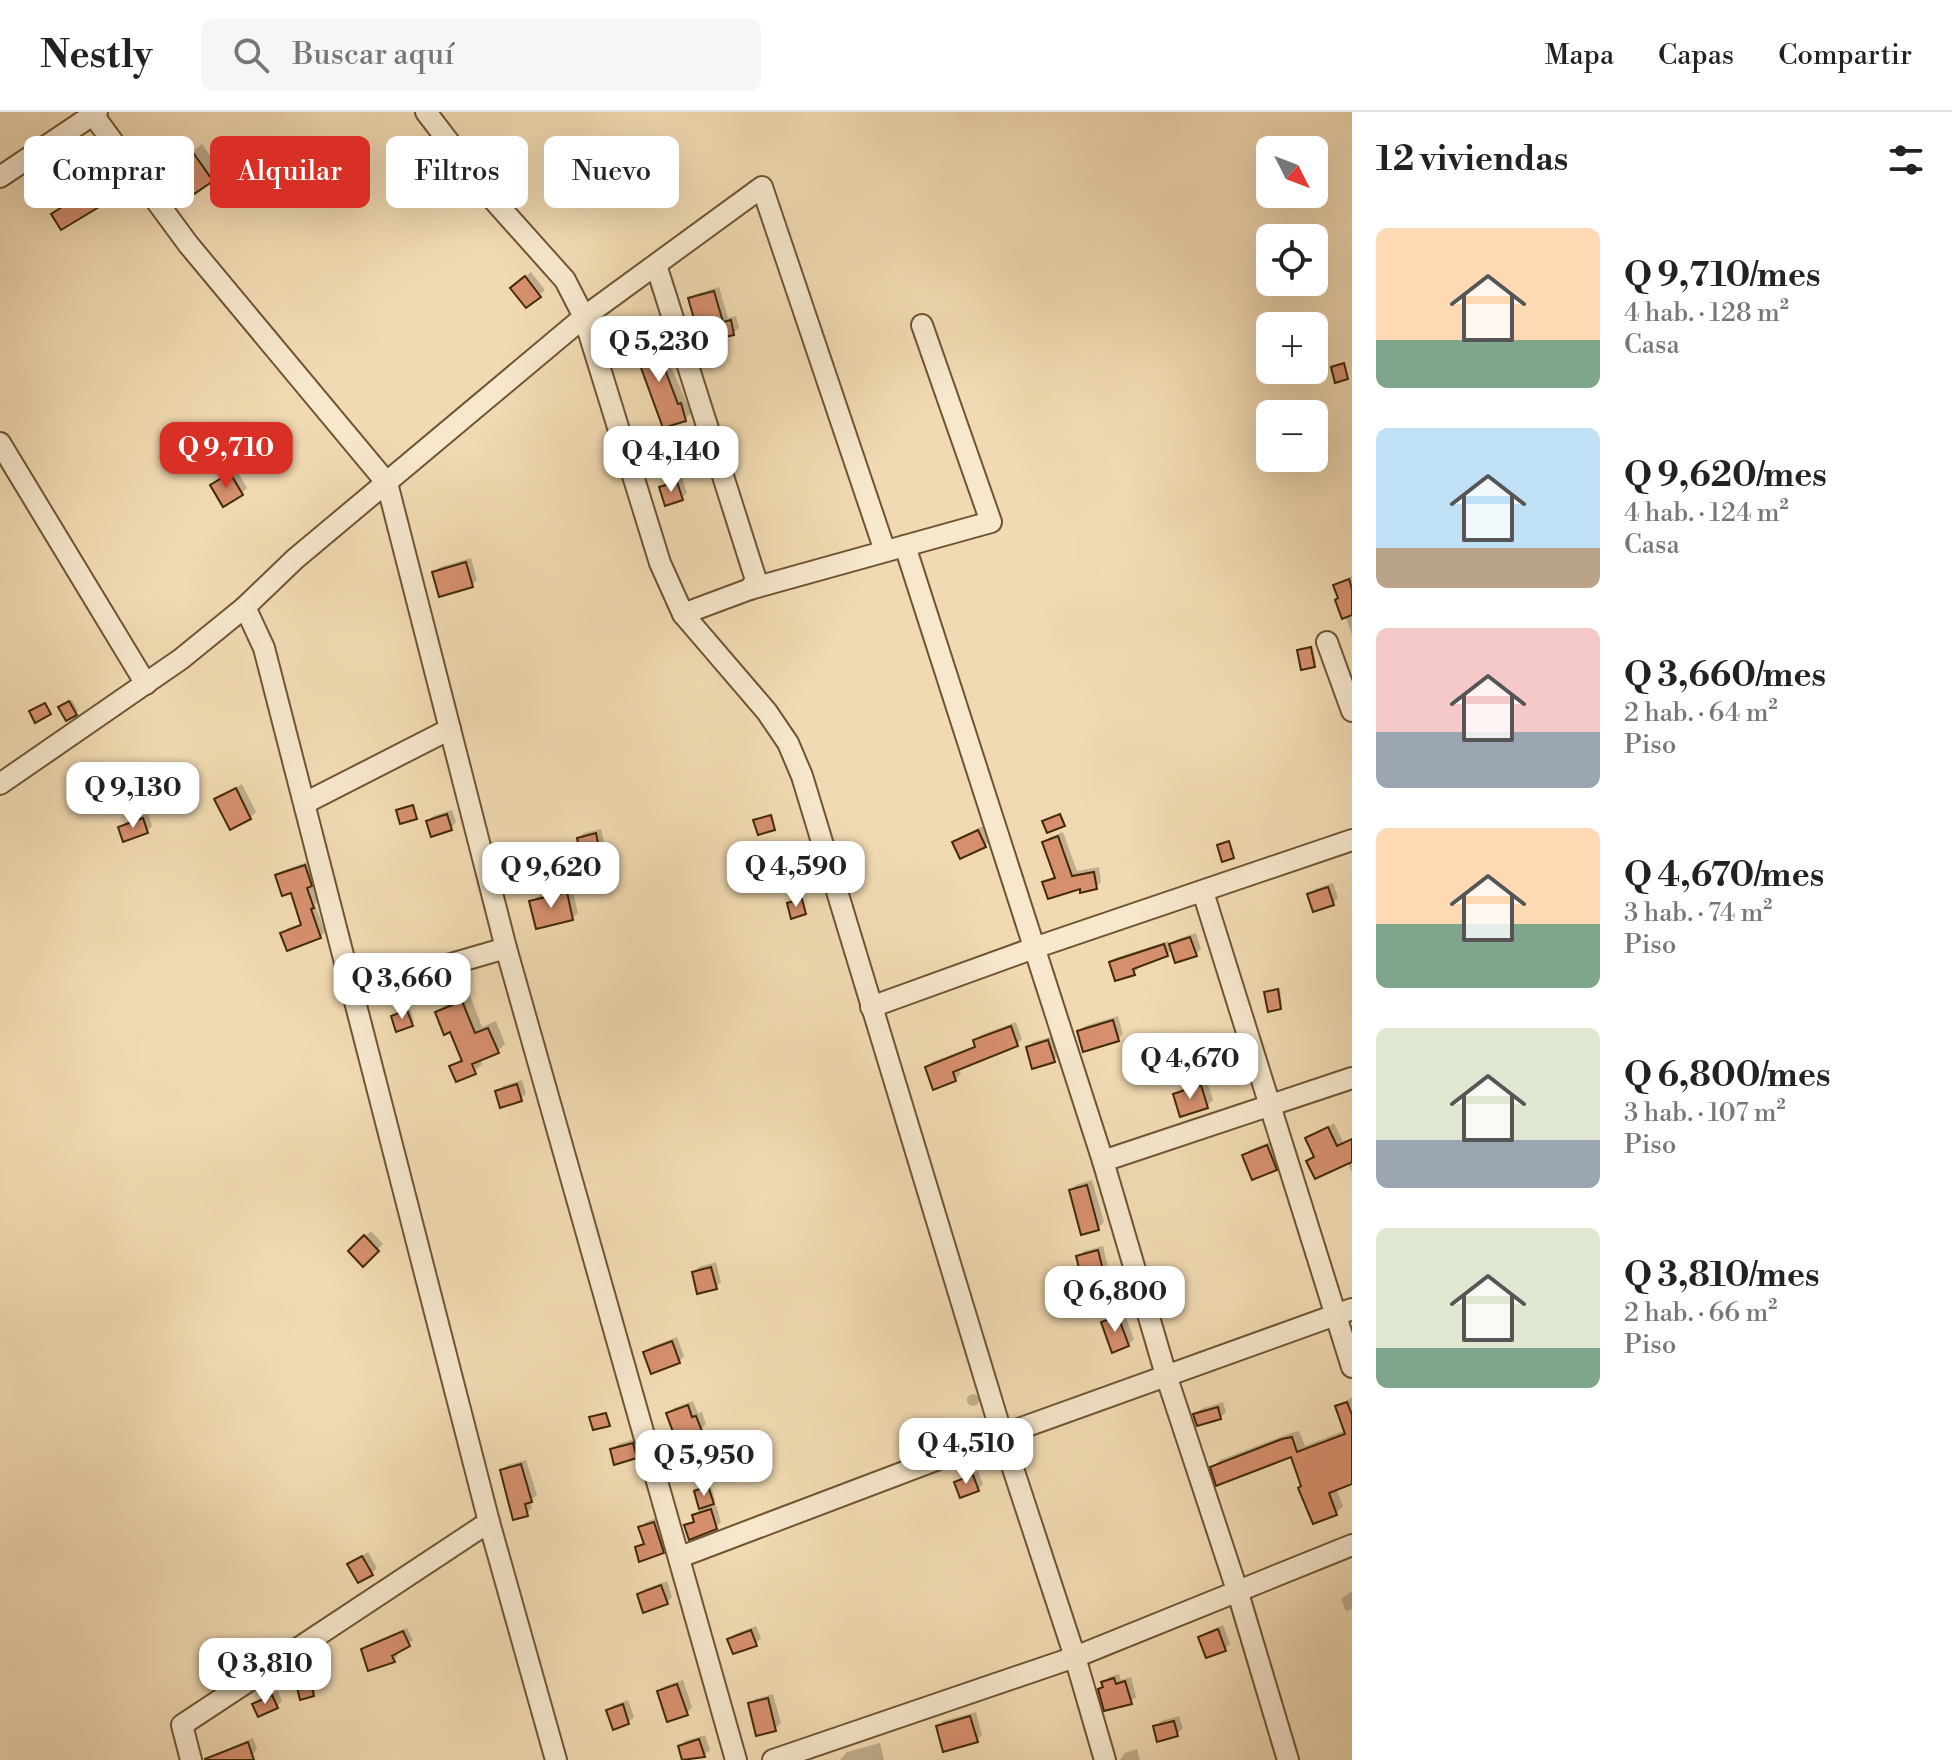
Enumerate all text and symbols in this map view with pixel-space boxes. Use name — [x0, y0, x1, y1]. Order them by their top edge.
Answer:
search box — [201, 19, 761, 91]
text: Nestly — [40, 32, 153, 79]
icon: search — [229, 33, 273, 77]
text: Buscar aquí — [293, 36, 454, 74]
text: Mapa — [1545, 38, 1614, 73]
text: Capas — [1658, 38, 1734, 73]
text: Compartir — [1778, 38, 1912, 73]
chip: Comprar — [24, 136, 194, 208]
chip: Alquilar — [210, 136, 370, 208]
chip: Filtros — [386, 136, 528, 208]
chip: Nuevo — [544, 136, 679, 208]
north arrow — [1256, 136, 1328, 208]
map controls — [1256, 136, 1328, 472]
icon: filters — [1884, 138, 1928, 182]
text: 12 viviendas — [1376, 139, 1568, 181]
button: locate — [1256, 224, 1328, 296]
text: Q 9,710/mes — [1624, 255, 1821, 297]
icon: home — [1440, 260, 1536, 356]
text: 4 hab. · 128 m² — [1624, 297, 1789, 329]
button: + — [1256, 312, 1328, 384]
pin: Q 5,230 — [585, 316, 733, 384]
text: Q 5,230 — [609, 326, 709, 358]
text: Casa — [1624, 329, 1680, 361]
button: − — [1256, 400, 1328, 472]
pin: Q 9,710 — [152, 422, 300, 490]
pin: Q 4,140 — [597, 426, 745, 494]
text: Q 9,710 — [178, 432, 274, 464]
text: Q 4,140 — [622, 436, 720, 468]
text: Q 9,620/mes — [1624, 455, 1827, 497]
icon: home — [1440, 460, 1536, 556]
text: 4 hab. · 124 m² — [1624, 497, 1789, 529]
text: Casa — [1624, 529, 1680, 561]
text: Q 3,660/mes — [1624, 655, 1826, 697]
icon: home — [1440, 660, 1536, 756]
text: 2 hab. · 64 m² — [1624, 697, 1778, 729]
text: Piso — [1624, 729, 1676, 761]
pin: Q 9,130 — [59, 762, 207, 830]
text: Q 9,130 — [84, 772, 182, 804]
pin: Q 4,590 — [722, 841, 870, 909]
pin: Q 9,620 — [477, 842, 625, 910]
text: Q 4,590 — [745, 851, 847, 883]
text: Q 9,620 — [500, 852, 602, 884]
text: Q 4,670/mes — [1624, 855, 1824, 897]
icon: home — [1440, 860, 1536, 956]
text: 3 hab. · 74 m² — [1624, 897, 1772, 929]
text: Piso — [1624, 929, 1676, 961]
pin: Q 3,660 — [328, 953, 476, 1021]
text: Q 3,660 — [352, 963, 452, 995]
pin: Q 4,670 — [1116, 1033, 1264, 1101]
text: Q 4,670 — [1140, 1043, 1240, 1075]
text: Q 6,800/mes — [1624, 1055, 1831, 1097]
icon: home — [1440, 1060, 1536, 1156]
text: 3 hab. · 107 m² — [1624, 1097, 1786, 1129]
text: Piso — [1624, 1129, 1676, 1161]
text: Q 3,810/mes — [1624, 1255, 1820, 1297]
icon: home — [1440, 1260, 1536, 1356]
pin: Q 6,800 — [1041, 1266, 1189, 1334]
text: Q 6,800 — [1063, 1276, 1167, 1308]
text: 2 hab. · 66 m² — [1624, 1297, 1777, 1329]
text: Piso — [1624, 1329, 1676, 1361]
pin: Q 4,510 — [892, 1418, 1040, 1486]
text: Q 4,510 — [917, 1428, 1015, 1460]
pin: Q 5,950 — [630, 1430, 778, 1498]
text: Q 5,950 — [653, 1440, 755, 1472]
pin: Q 3,810 — [191, 1638, 339, 1706]
text: Q 3,810 — [217, 1648, 313, 1680]

